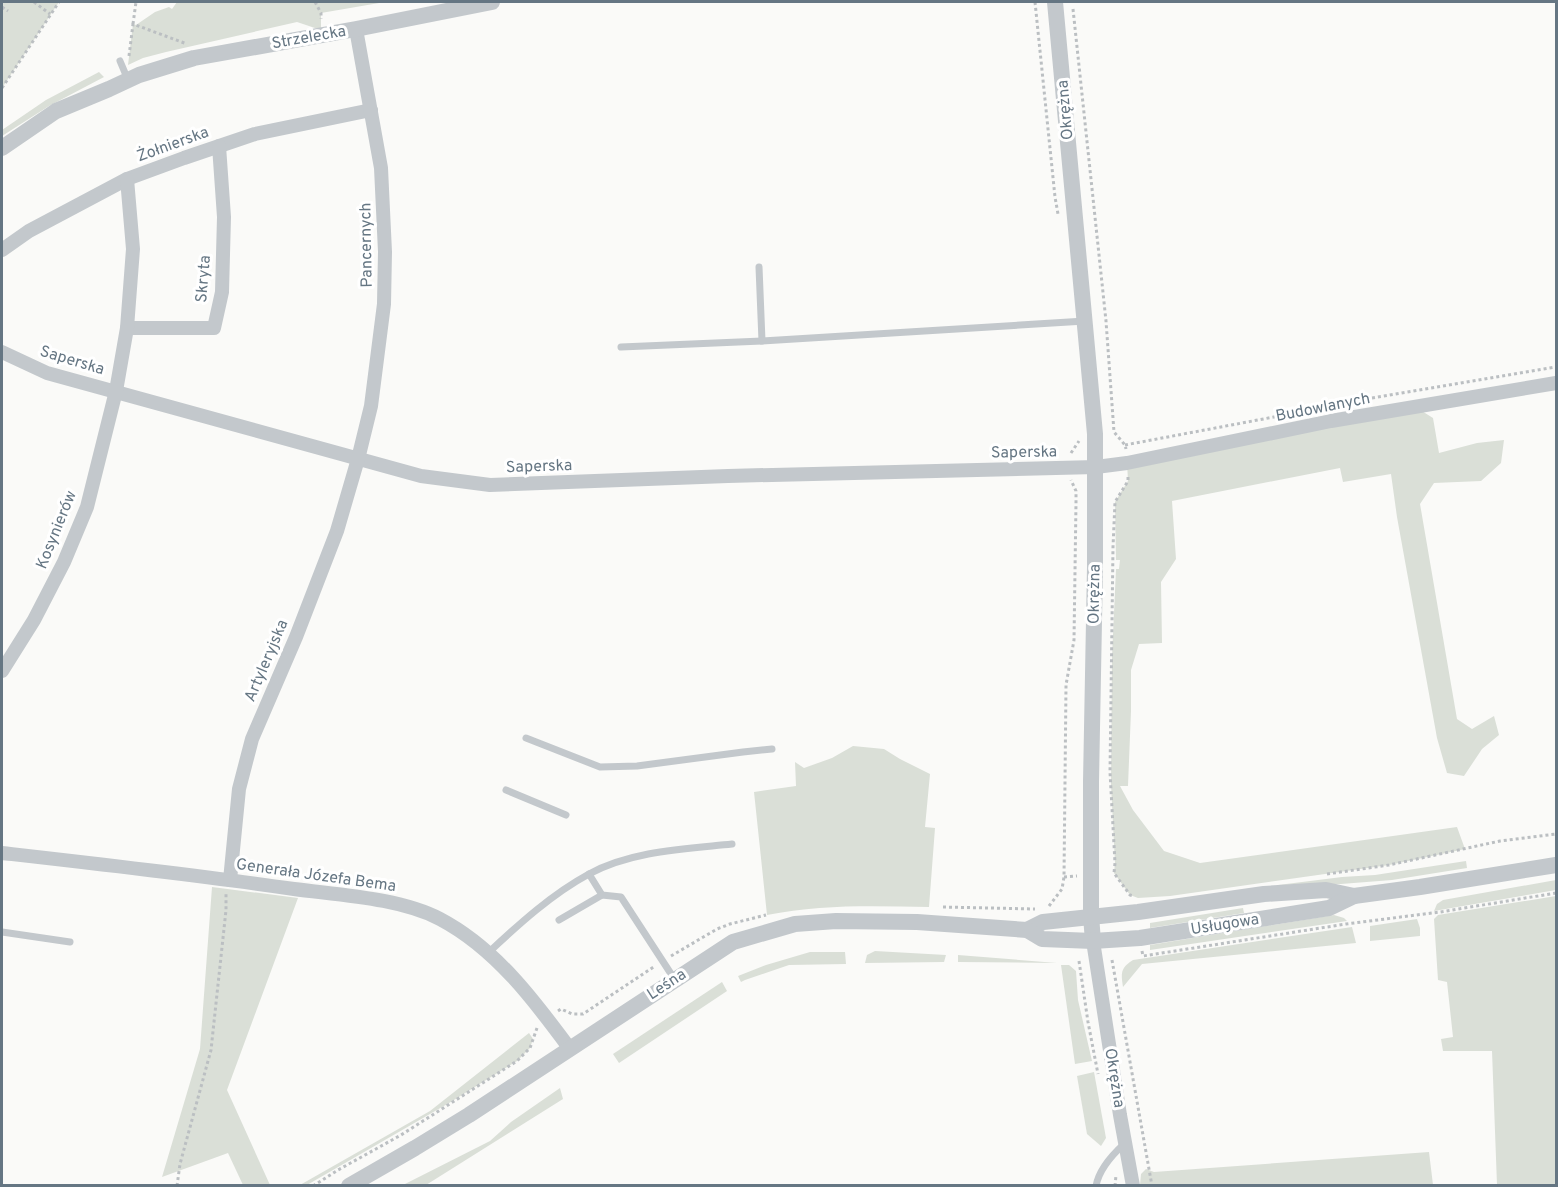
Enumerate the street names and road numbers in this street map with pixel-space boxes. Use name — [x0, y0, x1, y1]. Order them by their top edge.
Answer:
street label: Strzelecka — [270, 22, 348, 54]
street label: Okrężna — [1053, 79, 1079, 141]
street label: Żołnierska — [134, 122, 212, 167]
street label: Pancernych — [356, 202, 378, 288]
street label: Skryta — [192, 254, 216, 304]
street label: Saperska — [37, 342, 107, 380]
street label: Budowlanych — [1274, 389, 1372, 427]
street label: Saperska — [991, 442, 1057, 464]
street label: Saperska — [505, 456, 573, 478]
street label: Kosynierów — [32, 488, 82, 572]
street label: Okrężna — [1084, 564, 1106, 624]
street label: Artyleryjska — [241, 617, 293, 705]
street label: Generała Józefa Bema — [235, 855, 397, 897]
street label: Usługowa — [1189, 910, 1261, 940]
street label: Leśna — [644, 965, 690, 1005]
street label: Okrężna — [1099, 1047, 1129, 1109]

